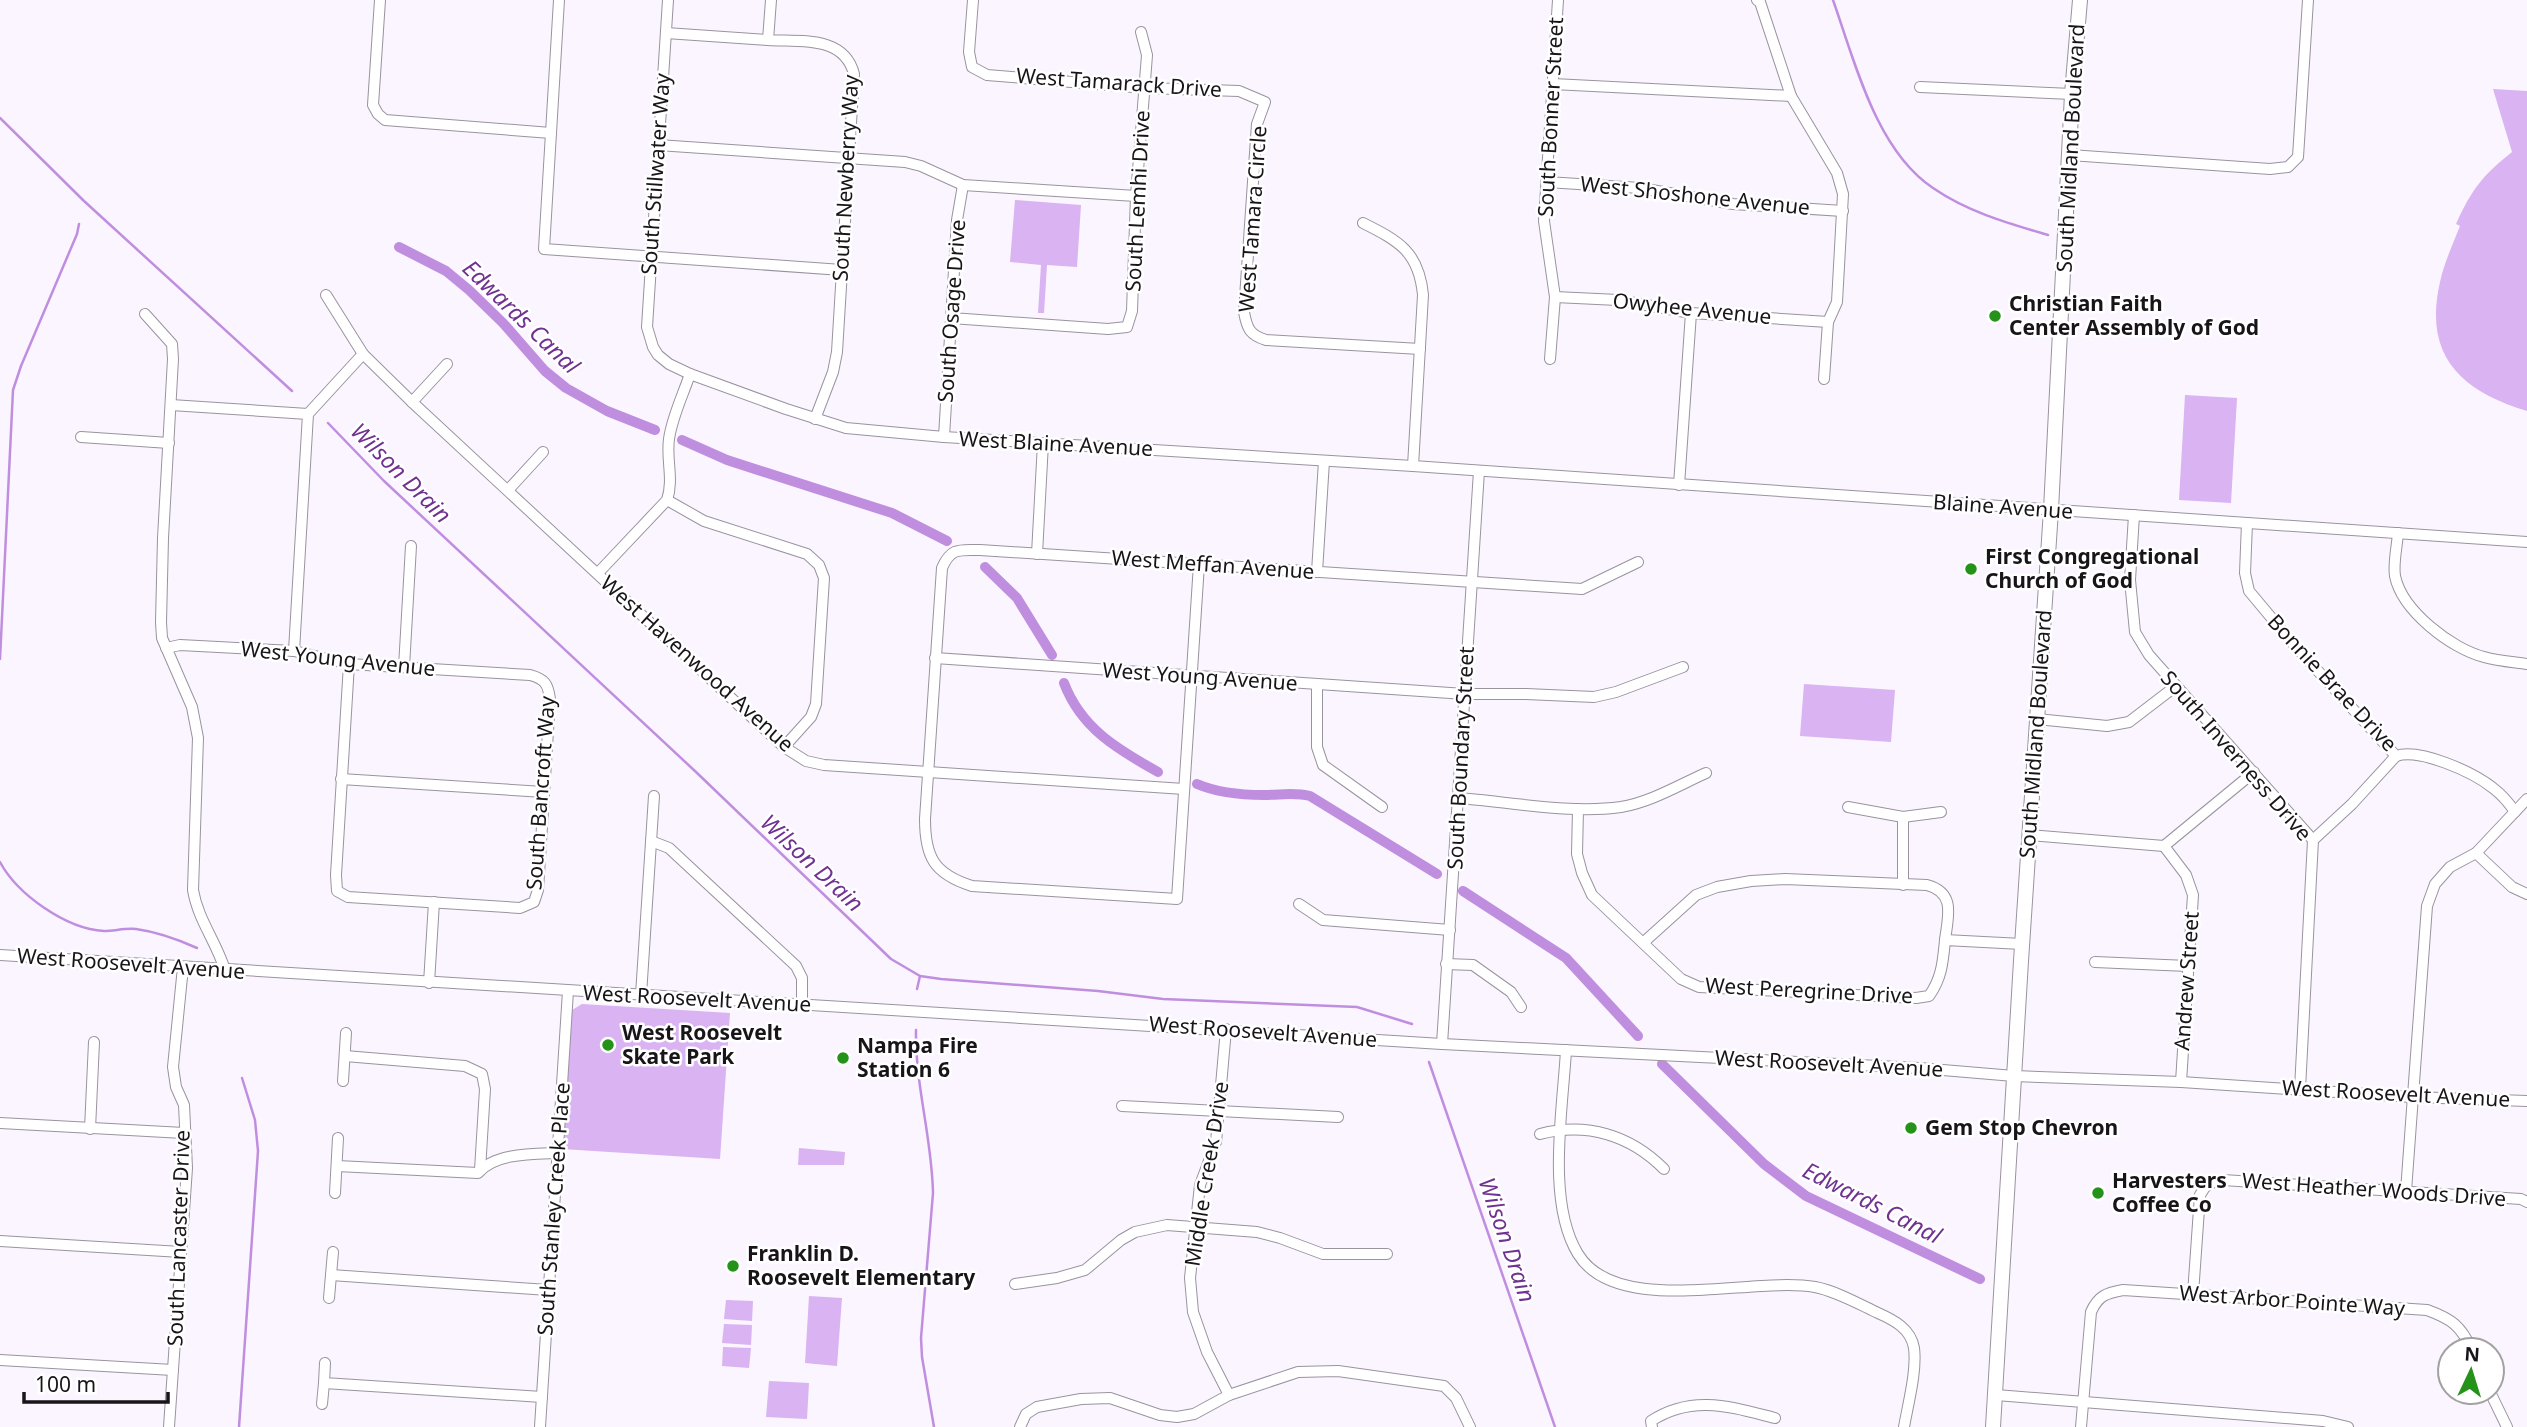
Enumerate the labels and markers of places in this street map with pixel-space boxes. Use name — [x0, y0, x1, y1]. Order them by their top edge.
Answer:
place label: Christian Faith Center Assembly of God — [2009, 289, 2259, 341]
marker: Christian Faith Center Assembly of God — [1987, 308, 2003, 324]
place label: First Congregational Church of God — [1985, 542, 2199, 594]
marker: First Congregational Church of God — [1963, 561, 1979, 577]
place label: West Roosevelt Skate Park — [622, 1018, 782, 1070]
place label: Nampa Fire Station 6 — [857, 1031, 978, 1083]
marker: West Roosevelt Skate Park — [600, 1037, 616, 1053]
marker: Nampa Fire Station 6 — [835, 1050, 851, 1066]
place label: Gem Stop Chevron — [1925, 1113, 2118, 1141]
marker: Gem Stop Chevron — [1903, 1120, 1919, 1136]
place label: Harvesters Coffee Co — [2112, 1166, 2227, 1218]
marker: Harvesters Coffee Co — [2090, 1185, 2106, 1201]
place label: Franklin D. Roosevelt Elementary — [747, 1239, 975, 1291]
marker: Franklin D. Roosevelt Elementary — [725, 1258, 741, 1274]

